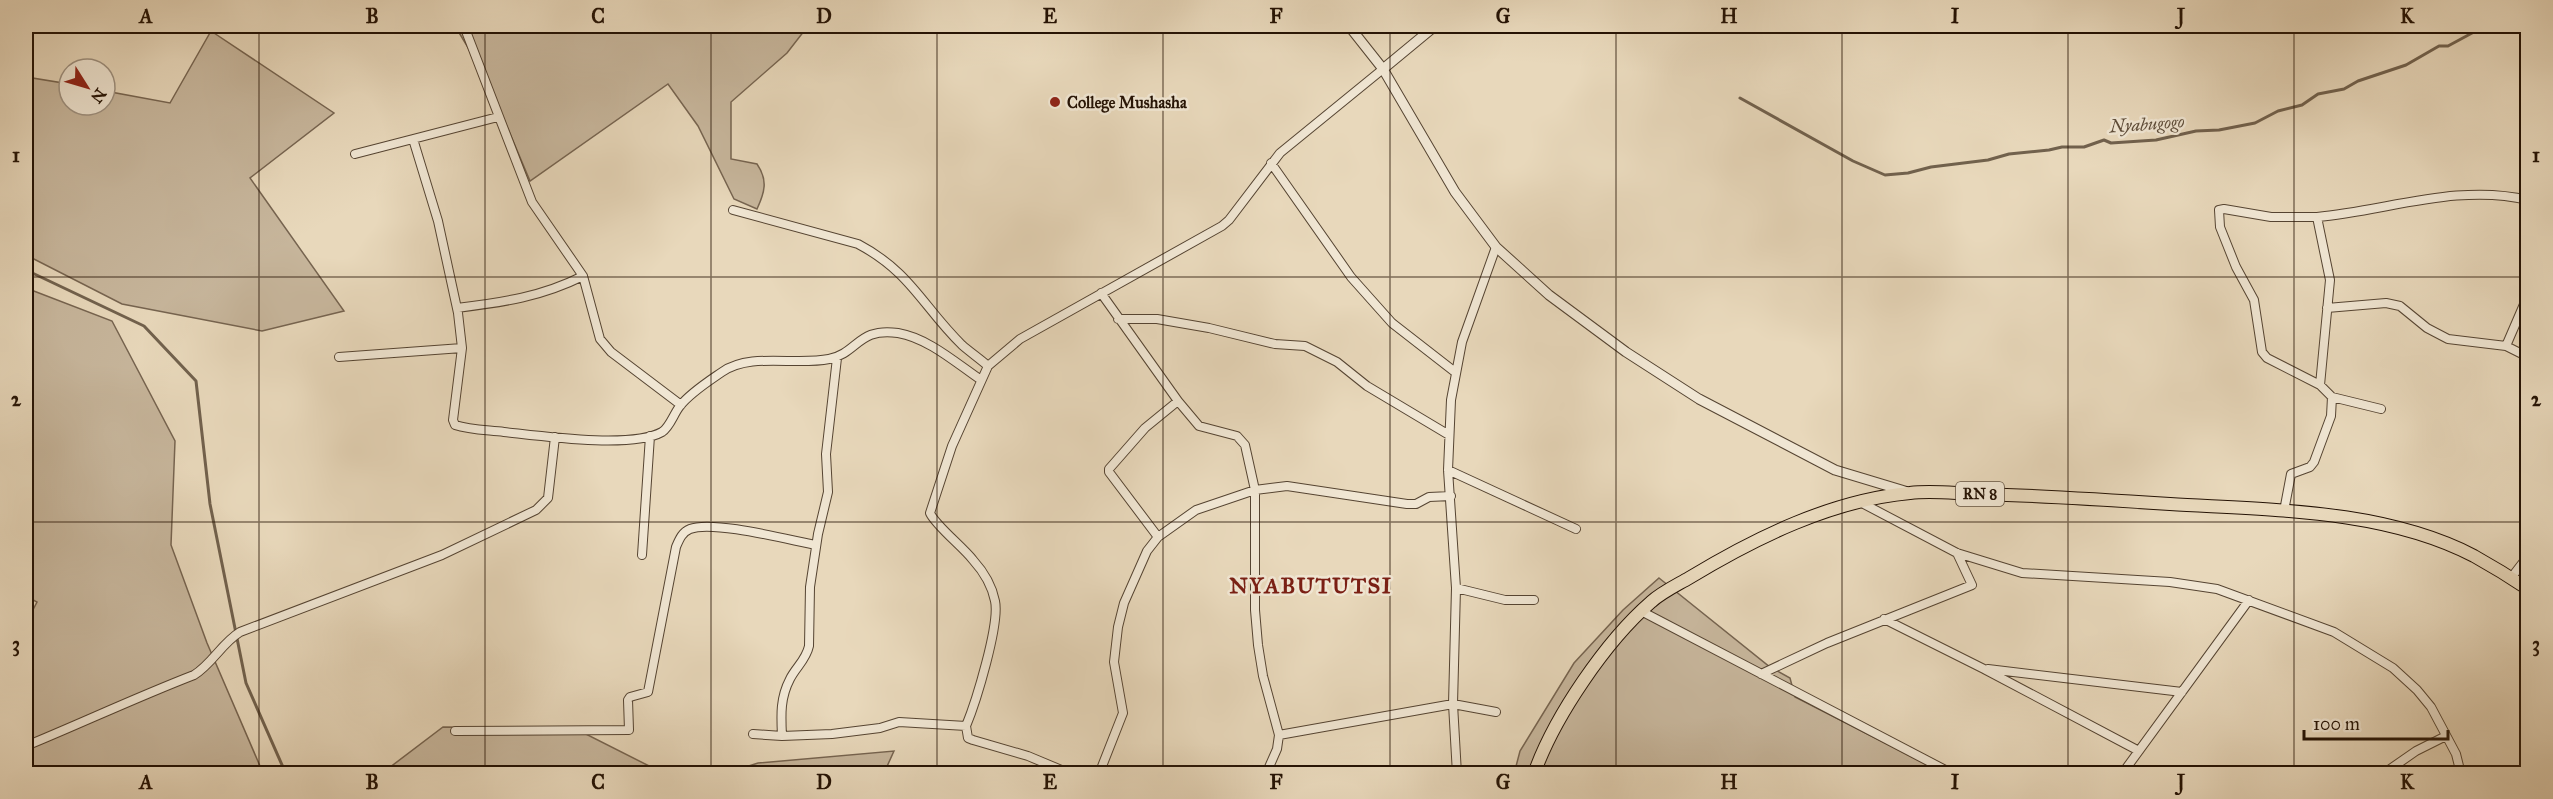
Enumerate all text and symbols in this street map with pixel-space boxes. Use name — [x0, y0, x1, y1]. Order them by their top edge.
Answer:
text: A — [137, 4, 153, 28]
text: B — [365, 4, 379, 28]
text: C — [591, 4, 605, 28]
text: D — [816, 4, 832, 28]
text: E — [1043, 4, 1058, 28]
text: F — [1269, 4, 1283, 28]
text: G — [1496, 4, 1511, 28]
text: H — [1720, 4, 1738, 28]
text: I — [1951, 4, 1960, 28]
text: J — [2174, 4, 2186, 30]
text: K — [2400, 4, 2415, 28]
north arrow — [57, 57, 117, 117]
text: N — [87, 85, 110, 107]
place label: College Mushasha — [1067, 93, 1188, 113]
marker: College Mushasha — [1048, 95, 1062, 109]
water label: Nyabugogo — [2108, 110, 2185, 138]
text: 1 — [12, 143, 20, 167]
text: 1 — [2532, 143, 2540, 167]
text: 2 — [11, 387, 22, 411]
text: 2 — [2531, 387, 2542, 411]
road number: RN 8 — [1956, 482, 2004, 506]
district label: NYABUTUTSI — [1229, 572, 1393, 599]
text: 3 — [12, 632, 20, 657]
text: 3 — [2532, 632, 2540, 657]
scale bar — [2304, 703, 2448, 741]
text: 100 m — [2313, 713, 2360, 735]
text: A — [137, 770, 153, 794]
text: B — [365, 770, 379, 794]
text: C — [591, 770, 605, 794]
text: D — [816, 770, 832, 794]
text: E — [1043, 770, 1058, 794]
text: F — [1269, 770, 1283, 794]
text: G — [1496, 770, 1511, 794]
text: H — [1720, 770, 1738, 794]
text: I — [1951, 770, 1960, 794]
text: J — [2174, 770, 2186, 796]
text: K — [2400, 770, 2415, 794]

